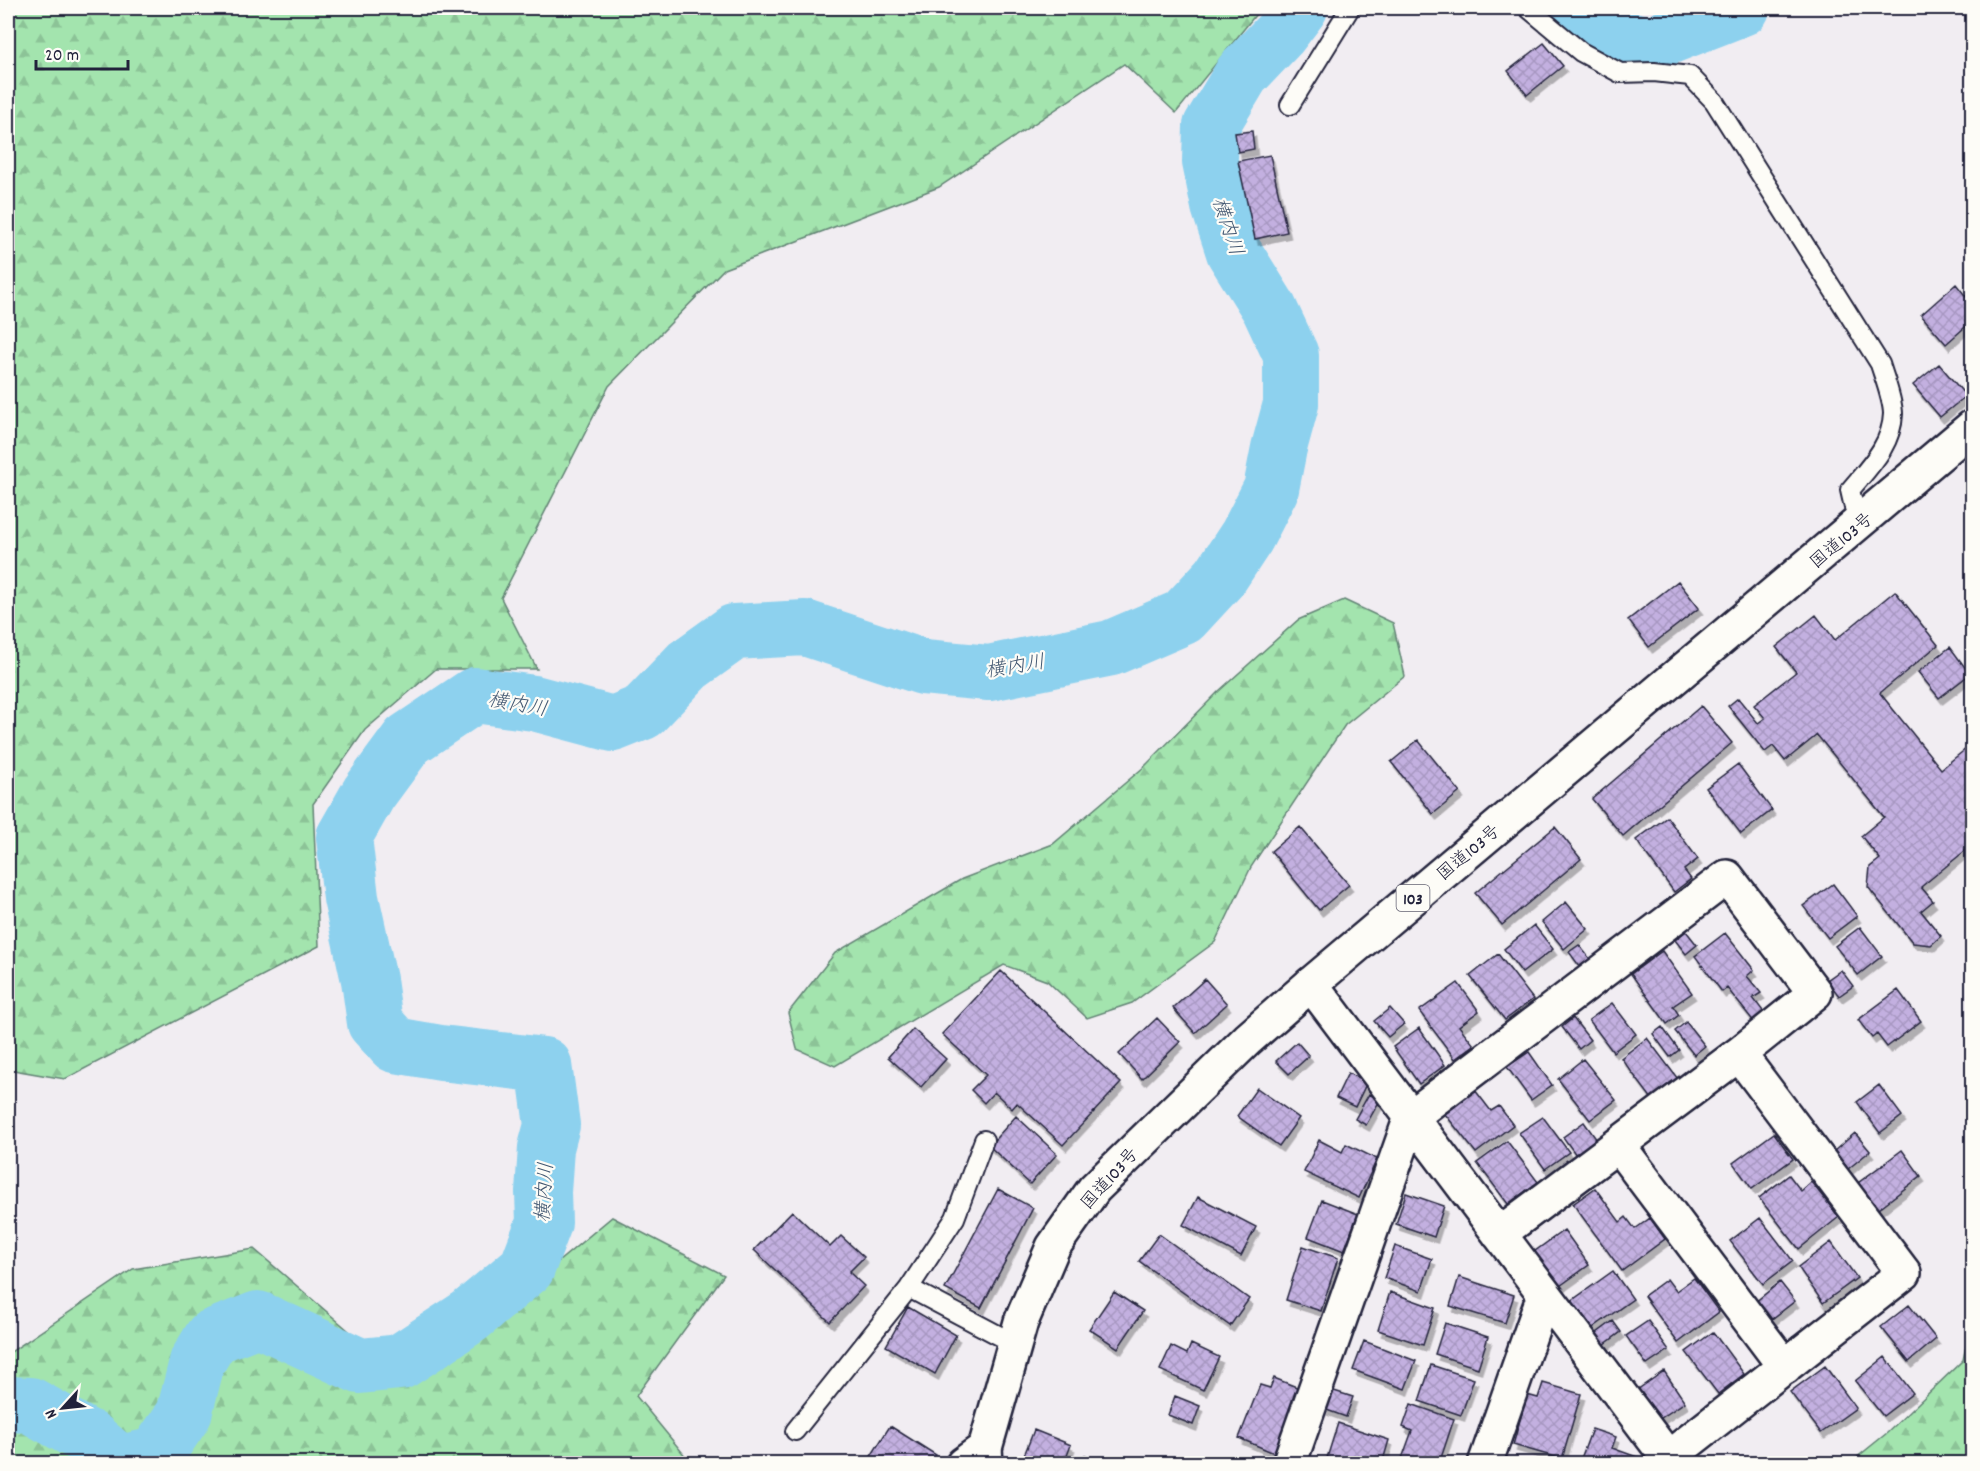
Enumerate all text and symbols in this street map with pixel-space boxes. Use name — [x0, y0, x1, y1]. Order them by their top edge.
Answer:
scale bar — [36, 33, 128, 71]
text: 20 m — [45, 44, 79, 69]
water label: 横内川 — [1204, 194, 1249, 260]
street label: 国道103号 — [1806, 508, 1880, 576]
water label: 横内川 — [984, 649, 1047, 686]
water label: 横内川 — [486, 687, 549, 725]
street label: 国道103号 — [1433, 820, 1507, 888]
road number: 103 — [1396, 885, 1430, 911]
street label: 国道103号 — [1076, 1143, 1145, 1216]
water label: 横内川 — [530, 1161, 562, 1223]
north arrow — [33, 1378, 93, 1438]
text: N — [40, 1405, 64, 1422]

